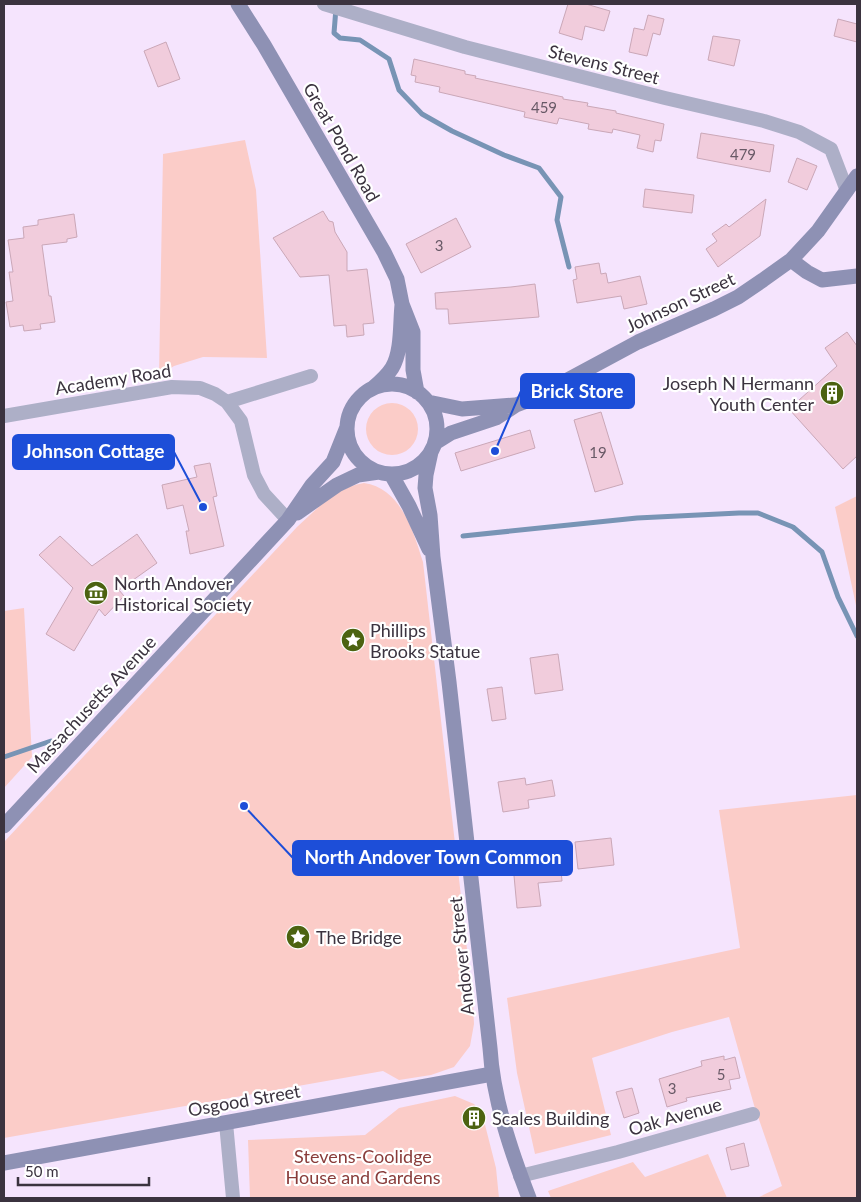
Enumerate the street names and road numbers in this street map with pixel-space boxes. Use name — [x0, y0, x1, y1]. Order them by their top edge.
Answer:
street label: Stevens Street — [546, 40, 662, 89]
street label: Great Pond Road — [299, 79, 385, 205]
street label: Johnson Street — [622, 267, 738, 337]
street label: Academy Road — [53, 359, 173, 399]
street label: Massachusetts Avenue — [22, 631, 160, 777]
street label: Andover Street — [444, 895, 478, 1016]
street label: Osgood Street — [186, 1079, 302, 1121]
street label: Oak Avenue — [626, 1092, 724, 1140]

